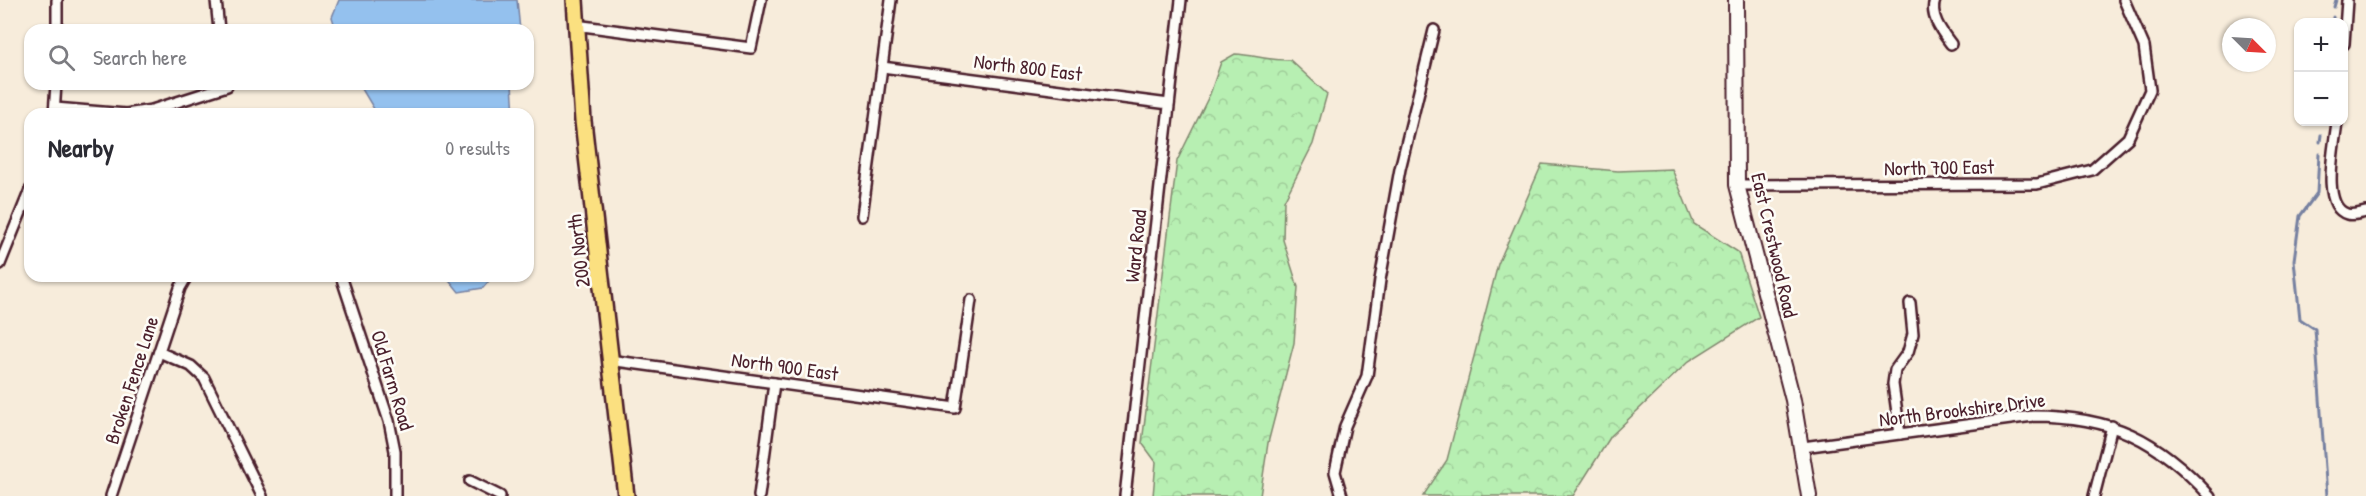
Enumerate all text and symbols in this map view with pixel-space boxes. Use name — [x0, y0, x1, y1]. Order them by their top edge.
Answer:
north arrow — [2222, 18, 2276, 72]
map controls — [2294, 18, 2348, 126]
button: + — [2294, 18, 2348, 72]
search box — [24, 24, 534, 90]
icon: search — [45, 41, 78, 74]
text: Search here — [93, 42, 187, 72]
street label: North 800 East — [972, 47, 1085, 87]
button: − — [2294, 72, 2348, 126]
text: Nearby — [48, 130, 114, 165]
text: 0 results — [445, 134, 510, 161]
street label: North 700 East — [1884, 153, 1995, 181]
street label: East Crestwood Road — [1745, 170, 1805, 320]
street label: Ward Road — [1118, 208, 1152, 284]
street label: 200 North — [560, 213, 596, 289]
street label: Broken Fence Lane — [98, 313, 164, 447]
street label: Old Farm Road — [365, 327, 421, 433]
street label: North 900 East — [730, 345, 841, 387]
street label: North Brookshire Drive — [1877, 385, 2047, 433]

